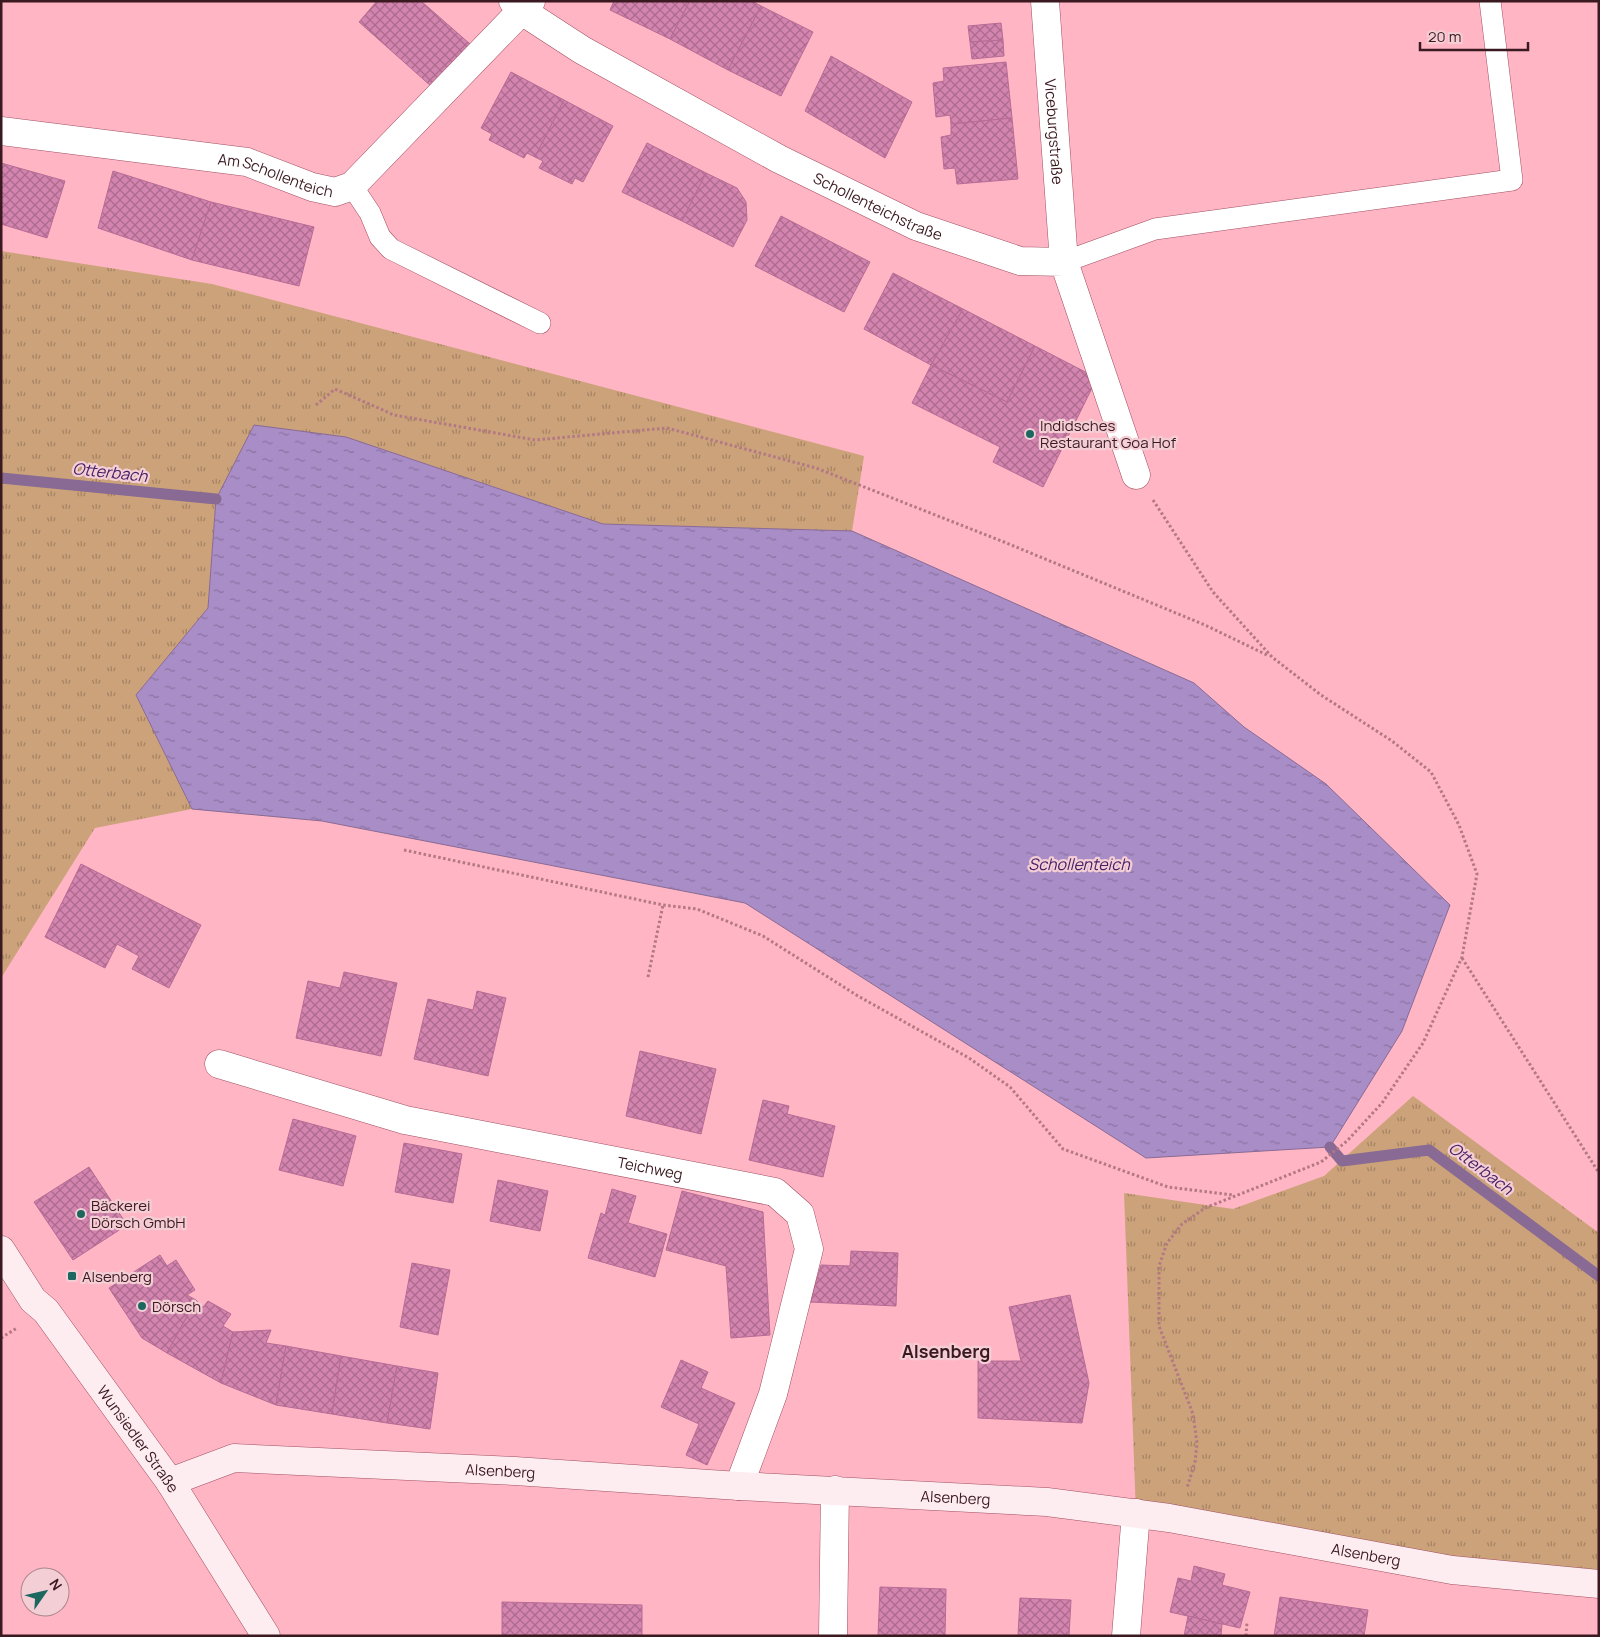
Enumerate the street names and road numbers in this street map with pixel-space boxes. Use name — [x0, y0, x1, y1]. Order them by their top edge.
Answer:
street label: Viceburgstraße — [1040, 78, 1069, 186]
street label: Am Schollenteich — [217, 148, 335, 202]
street label: Schollenteichstraße — [810, 167, 946, 245]
street label: Teichweg — [616, 1151, 685, 1184]
street label: Wunsiedler Straße — [93, 1381, 184, 1496]
street label: Alsenberg — [465, 1458, 536, 1483]
street label: Alsenberg — [920, 1485, 991, 1510]
street label: Alsenberg — [1330, 1538, 1402, 1571]

